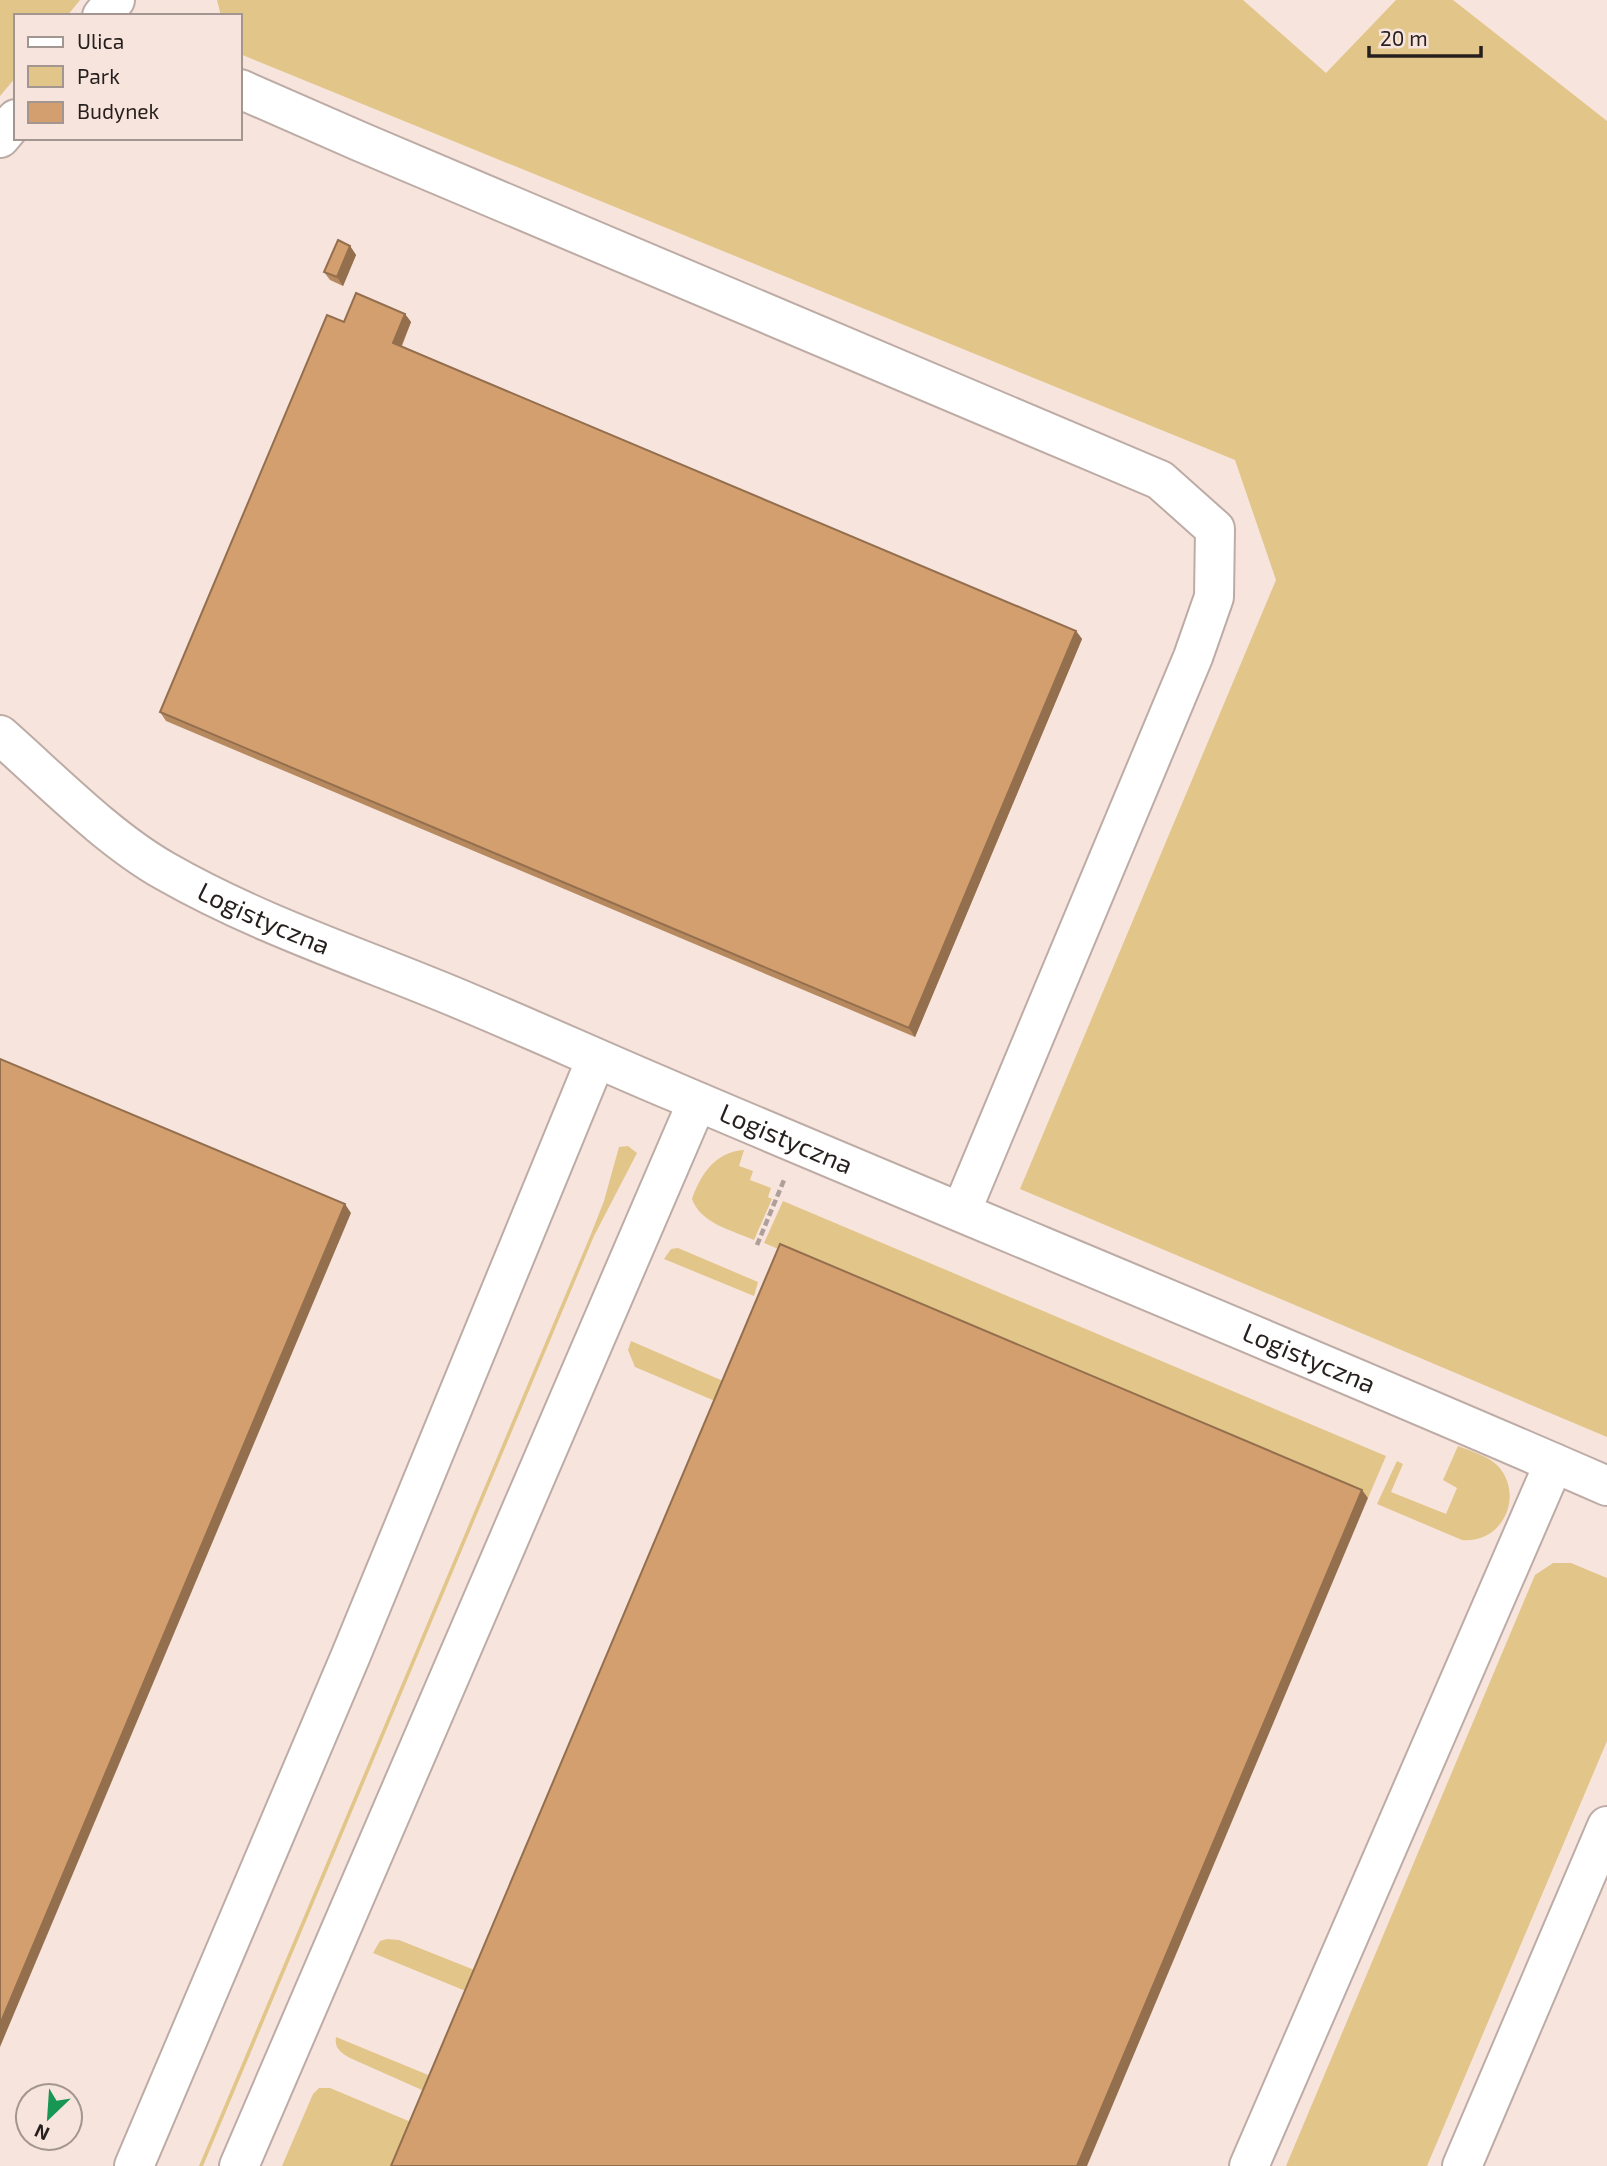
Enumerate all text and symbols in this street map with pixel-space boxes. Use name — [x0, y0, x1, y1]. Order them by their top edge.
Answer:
legend — [14, 14, 242, 140]
scale bar — [1369, 14, 1481, 58]
text: 20 m — [1380, 25, 1428, 50]
text: Ulica — [77, 28, 124, 53]
text: Park — [77, 63, 120, 88]
text: Budynek — [77, 98, 160, 123]
street label: Logistyczna — [193, 874, 335, 960]
street label: Logistyczna — [716, 1096, 858, 1179]
street label: Logistyczna — [1239, 1315, 1381, 1399]
north arrow — [14, 2082, 84, 2152]
text: N — [31, 2120, 53, 2146]

